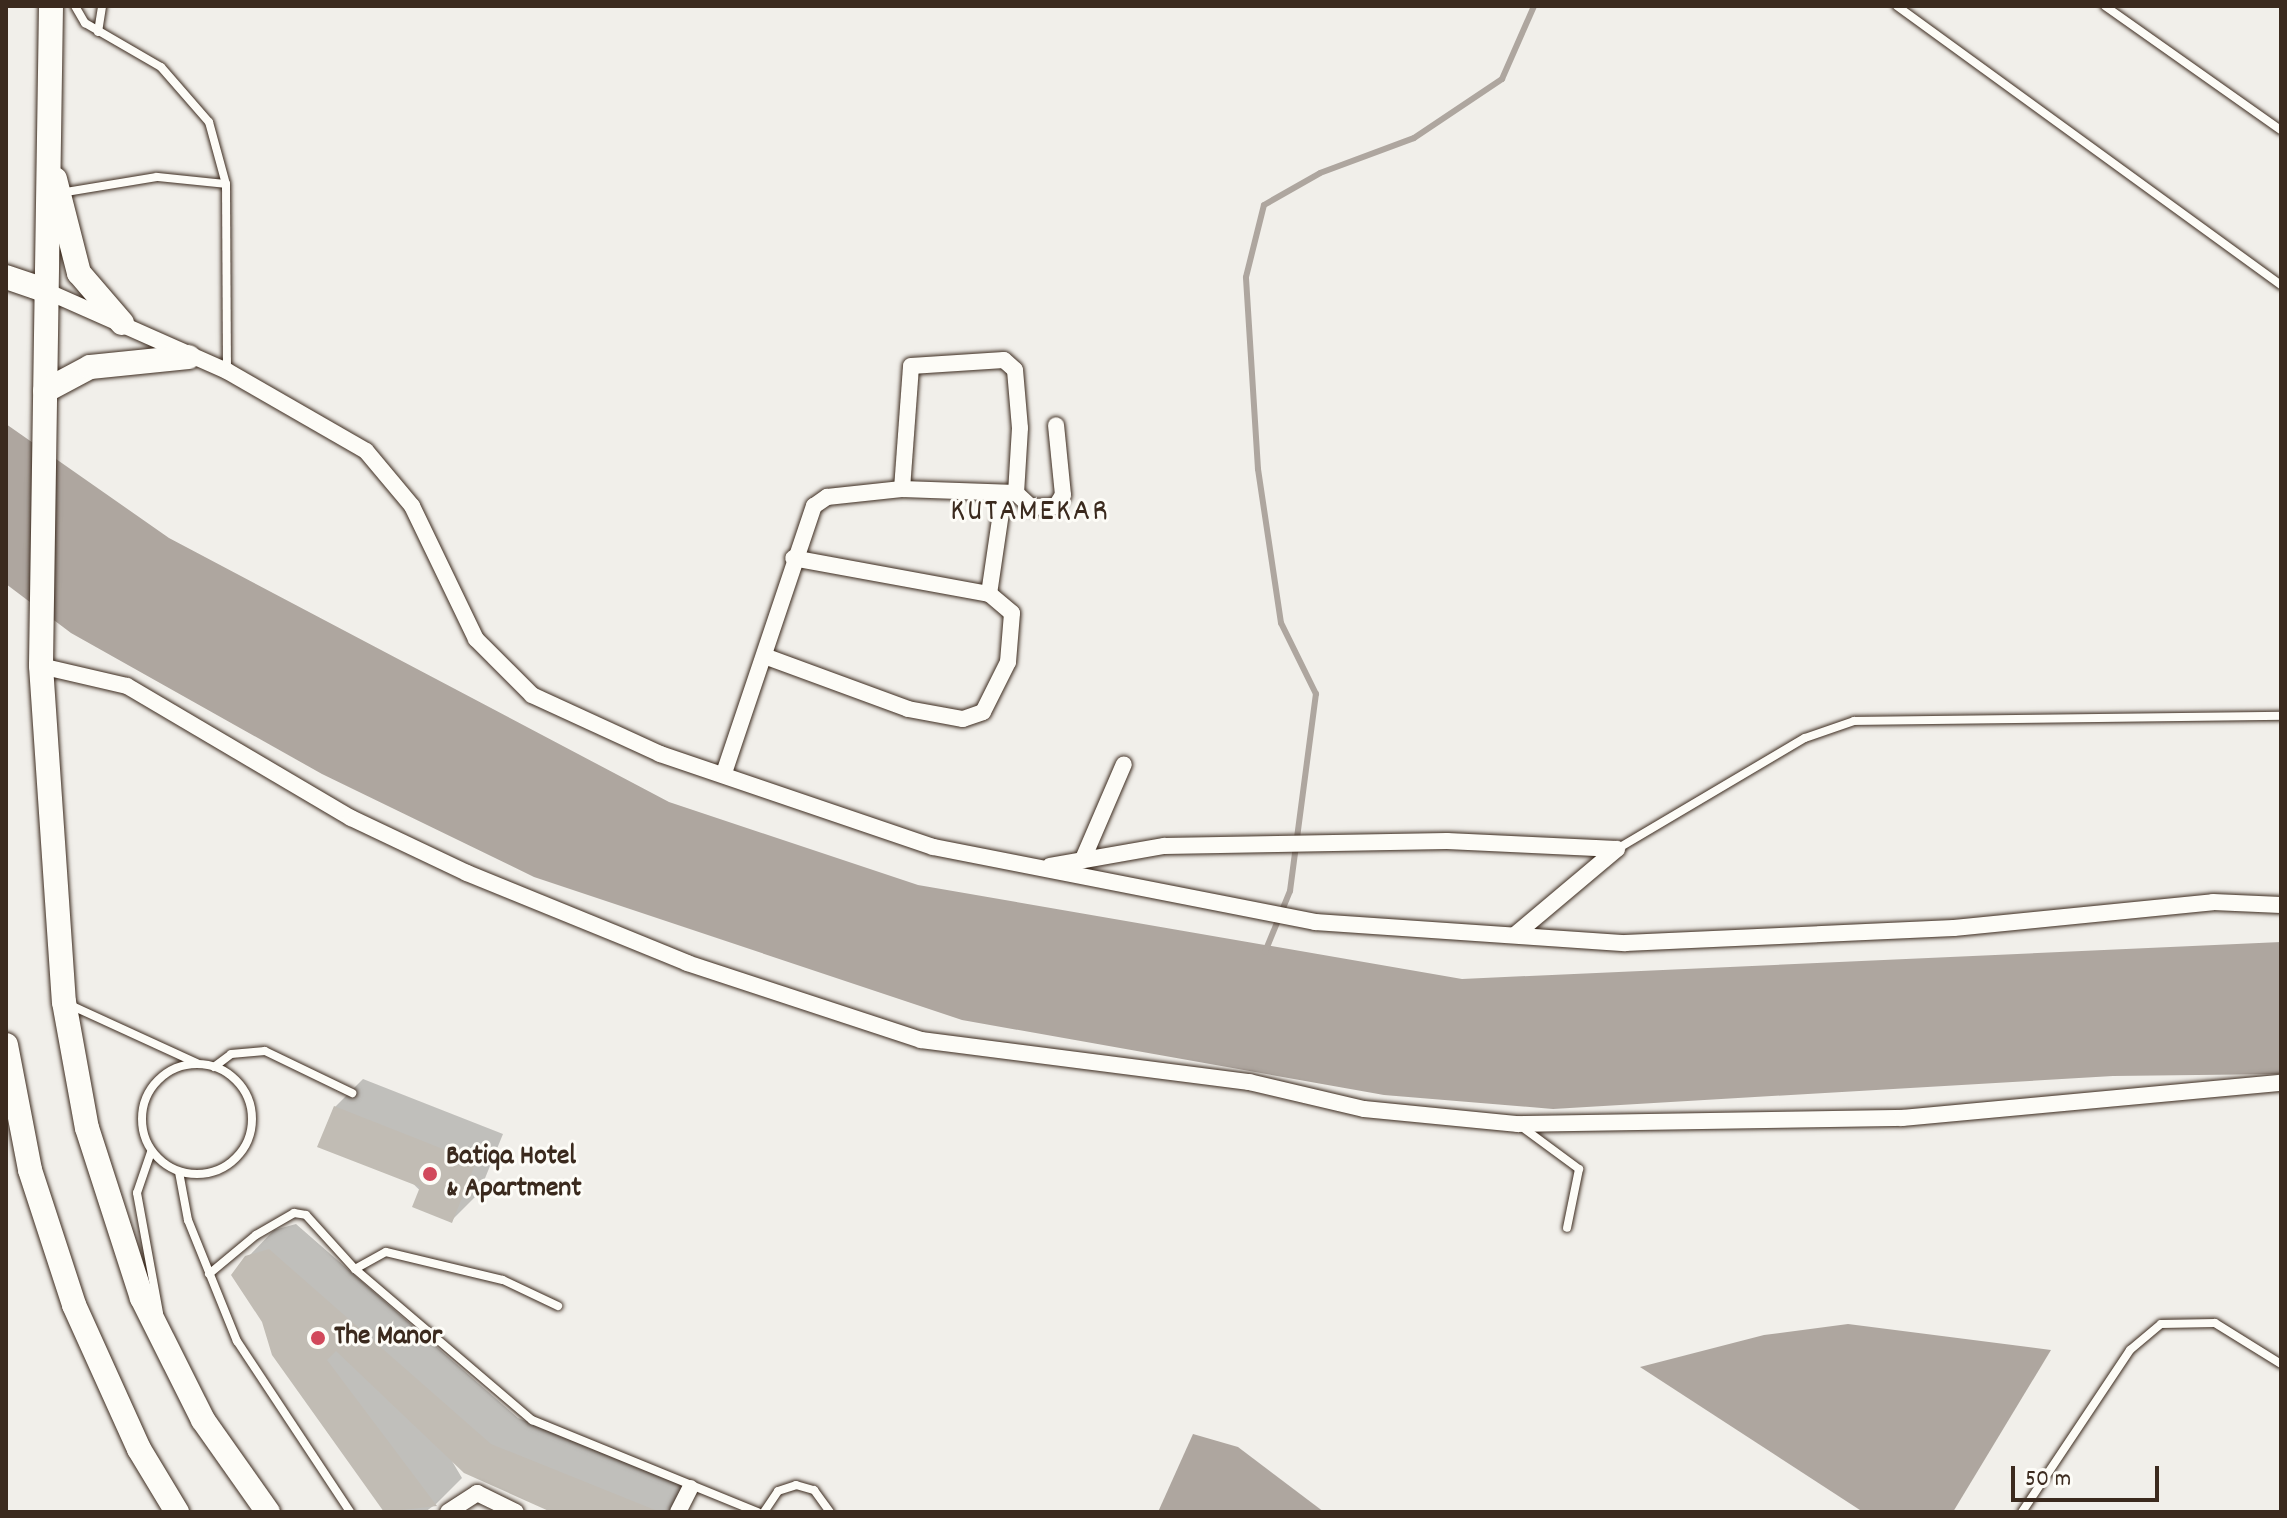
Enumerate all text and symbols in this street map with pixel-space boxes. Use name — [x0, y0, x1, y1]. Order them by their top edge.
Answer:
district label: KUTAMEKAR — [950, 494, 1110, 532]
place label: Batiqa Hotel & Apartment — [446, 1141, 582, 1207]
marker: Batiqa Hotel & Apartment — [421, 1165, 439, 1183]
place label: The Manor — [334, 1321, 442, 1355]
marker: The Manor — [309, 1329, 327, 1347]
scale bar — [2015, 1450, 2163, 1500]
text: 50 m — [2025, 1463, 2071, 1497]

